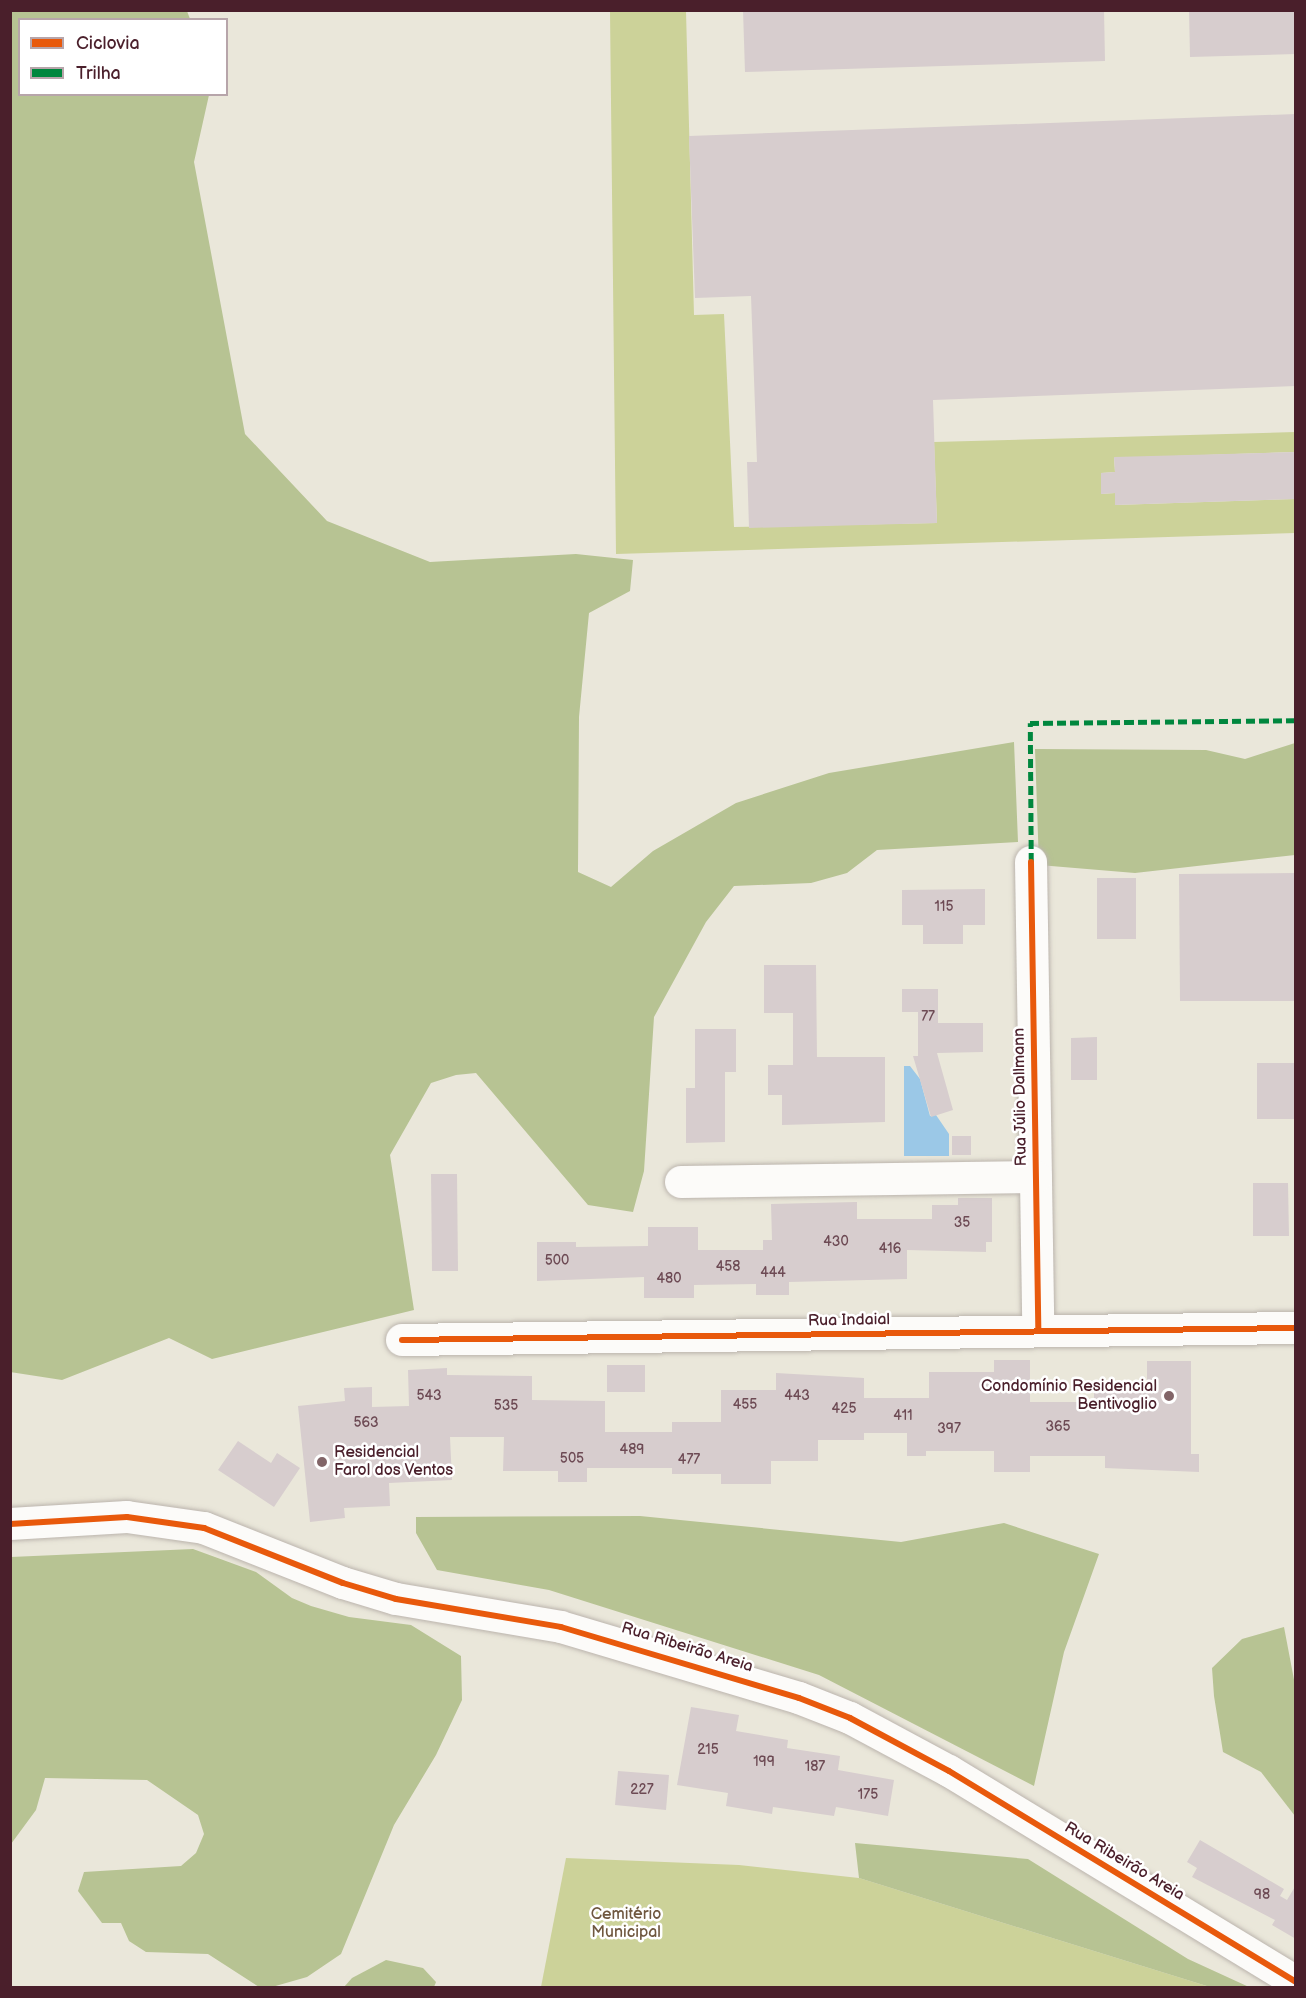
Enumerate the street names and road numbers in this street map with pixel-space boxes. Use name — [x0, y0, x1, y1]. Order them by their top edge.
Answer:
street label: Rua Júlio Dallmann — [1010, 1027, 1032, 1167]
street label: Rua Indaial — [808, 1311, 890, 1331]
street label: Rua Ribeirão Areia — [619, 1619, 755, 1677]
street label: Rua Ribeirão Areia — [1061, 1819, 1187, 1905]

